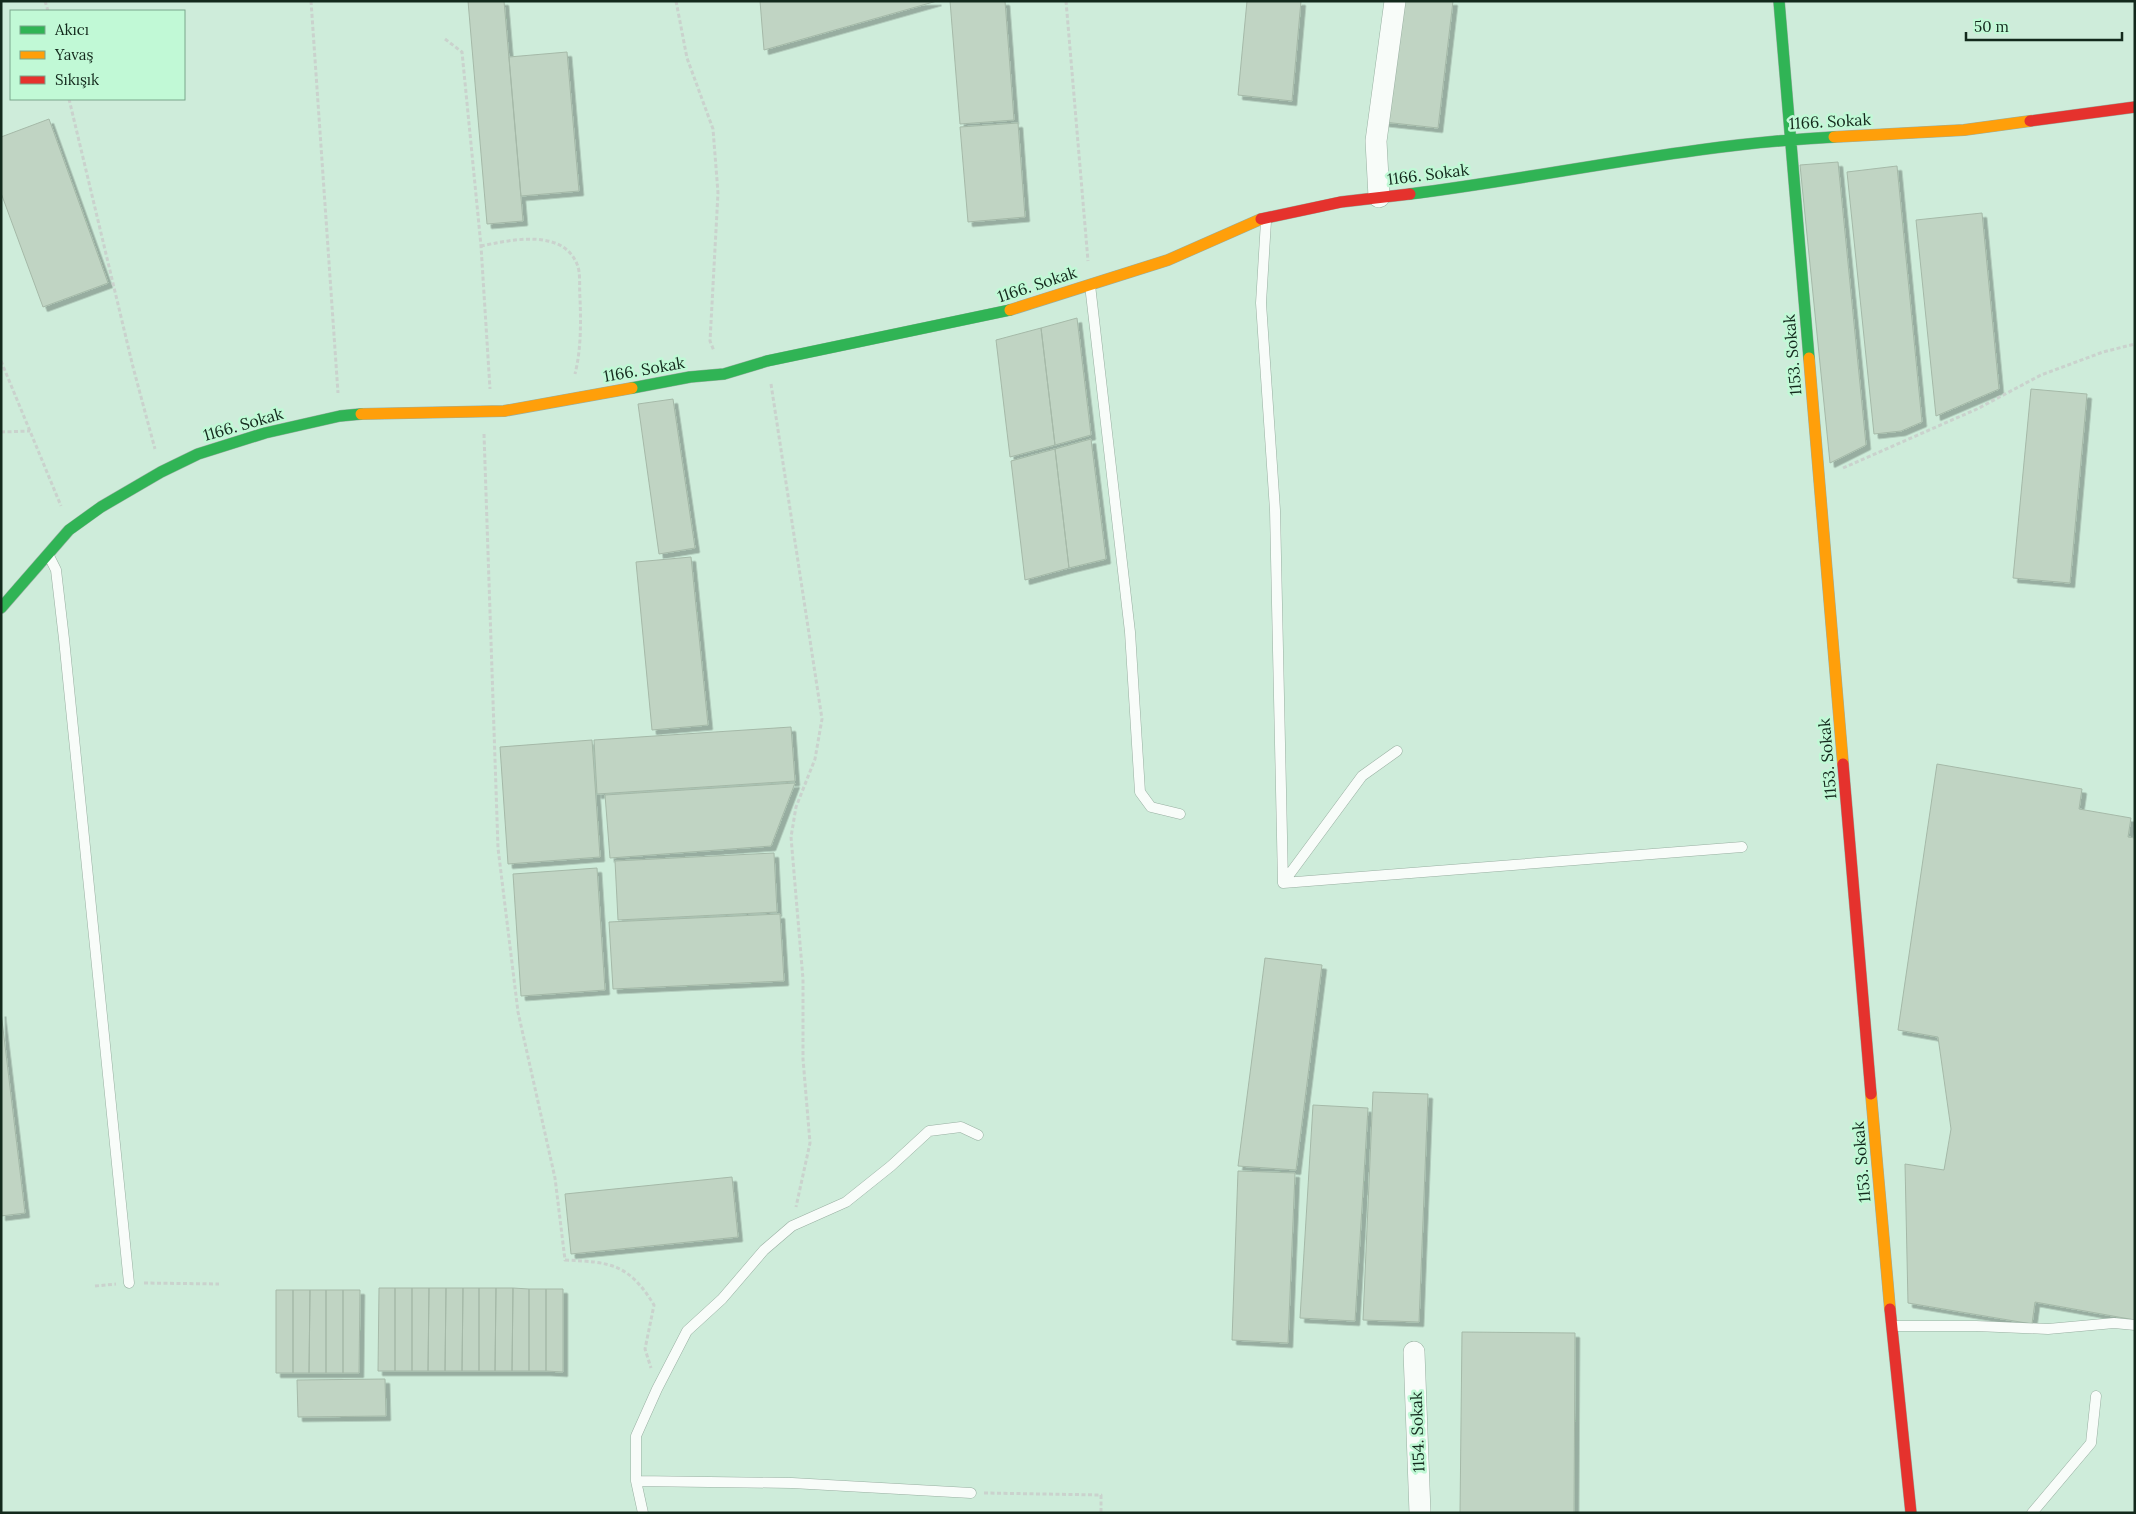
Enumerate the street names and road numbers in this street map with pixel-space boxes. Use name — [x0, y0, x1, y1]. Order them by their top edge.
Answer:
street label: 1166. Sokak — [1788, 109, 1872, 133]
street label: 1166. Sokak — [1386, 159, 1470, 189]
street label: 1166. Sokak — [995, 262, 1080, 306]
street label: 1153. Sokak — [1778, 313, 1806, 396]
street label: 1166. Sokak — [602, 352, 687, 386]
street label: 1166. Sokak — [201, 403, 286, 445]
street label: 1153. Sokak — [1813, 717, 1841, 800]
street label: 1153. Sokak — [1847, 1120, 1875, 1203]
street label: 1154. Sokak — [1406, 1391, 1428, 1473]

